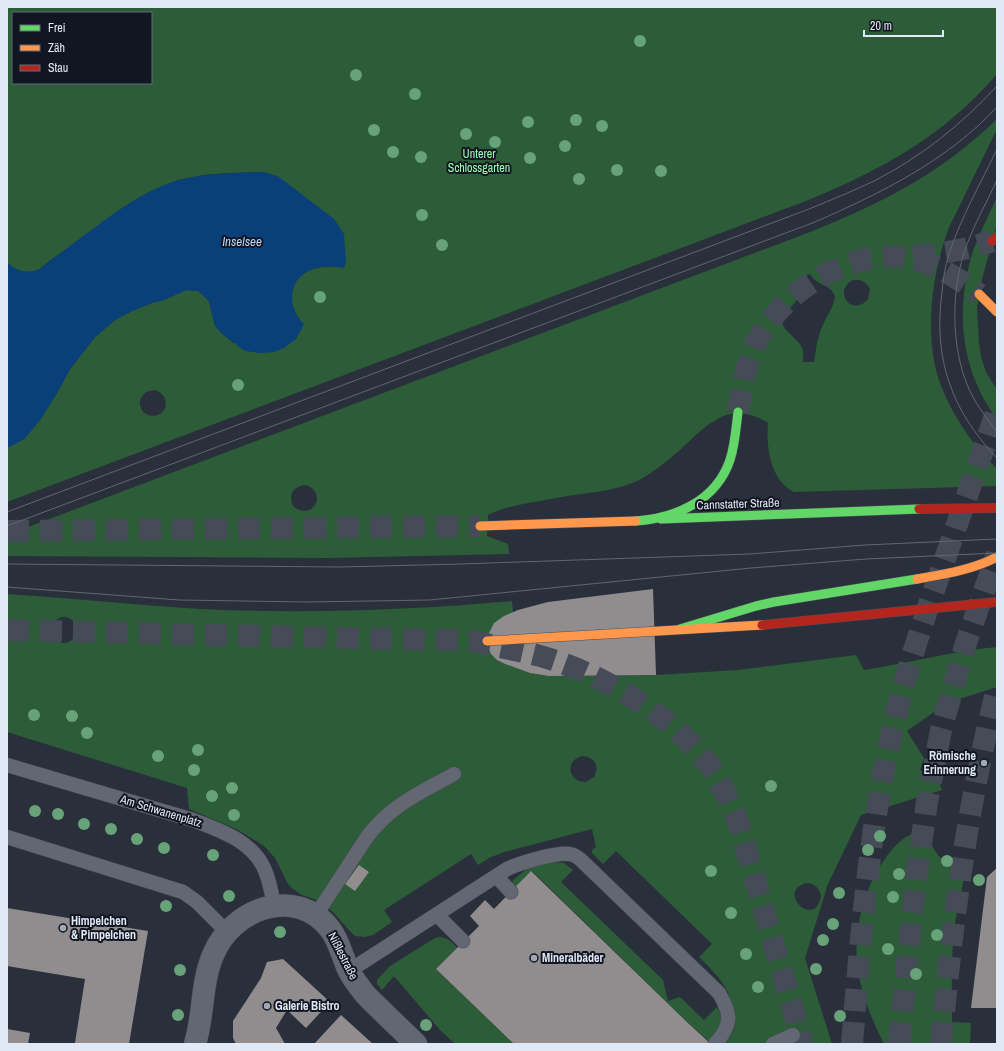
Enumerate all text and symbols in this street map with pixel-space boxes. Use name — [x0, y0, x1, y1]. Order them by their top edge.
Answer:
legend — [12, 12, 152, 84]
scale bar — [864, 12, 943, 38]
text: 20 m — [870, 18, 892, 34]
text: Frei — [48, 20, 66, 36]
text: Zäh — [48, 40, 65, 56]
text: Stau — [48, 60, 68, 76]
park label: Unterer Schlossgarten — [448, 146, 510, 176]
water label: Inselsee — [222, 233, 262, 250]
street label: Cannstatter Straße — [696, 495, 780, 513]
place label: Römische Erinnerung — [924, 748, 977, 778]
marker: Römische Erinnerung — [979, 758, 989, 768]
street label: Am Schwanenplatz — [117, 791, 204, 831]
place label: Himpelchen & Pimpelchen — [71, 913, 136, 943]
marker: Himpelchen & Pimpelchen — [58, 923, 68, 933]
street label: Nißlestraße — [324, 929, 362, 983]
place label: Mineralbäder — [542, 950, 603, 966]
marker: Mineralbäder — [529, 953, 539, 963]
place label: Galerie Bistro — [275, 998, 340, 1014]
marker: Galerie Bistro — [262, 1001, 272, 1011]

